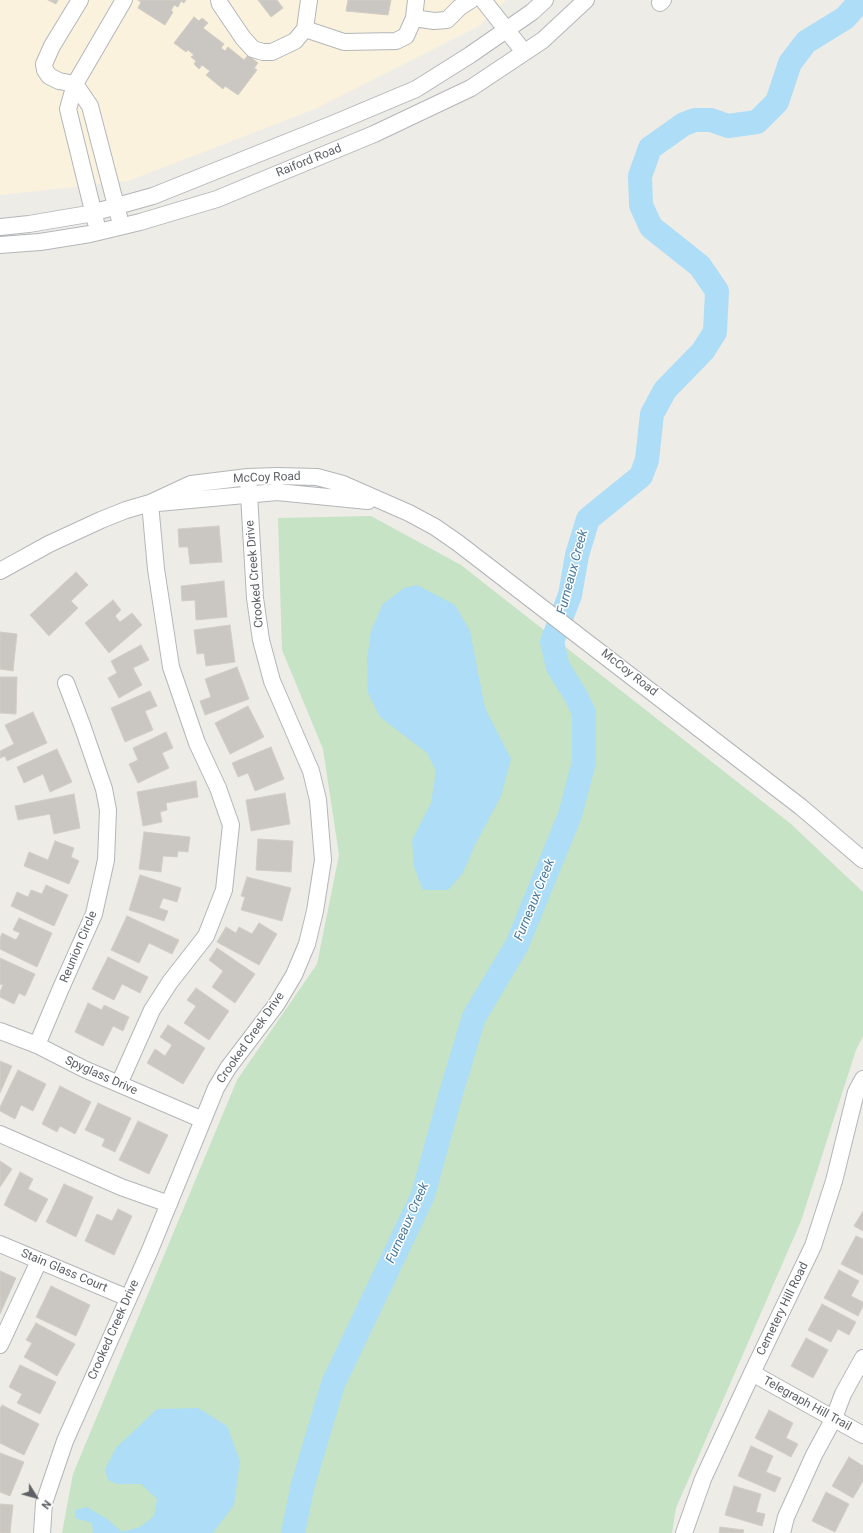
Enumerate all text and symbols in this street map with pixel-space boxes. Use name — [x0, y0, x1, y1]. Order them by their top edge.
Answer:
street label: Raiford Road — [274, 141, 344, 181]
street label: McCoy Road — [233, 470, 301, 486]
street label: Crooked Creek Drive — [243, 520, 267, 628]
water label: Furneaux Creek — [554, 528, 592, 616]
street label: McCoy Road — [598, 647, 660, 699]
water label: Furneaux Creek — [511, 857, 559, 943]
street label: Reunion Circle — [57, 909, 101, 985]
street label: Crooked Creek Drive — [214, 990, 288, 1086]
street label: Spyglass Drive — [62, 1054, 140, 1098]
water label: Furneaux Creek — [383, 1180, 433, 1266]
street label: Stain Glass Court — [19, 1246, 109, 1296]
street label: Cemetery Hill Road — [754, 1260, 812, 1358]
street label: Crooked Creek Drive — [85, 1278, 143, 1382]
street label: Telegraph Hill Trail — [760, 1374, 854, 1434]
north arrow — [16, 1477, 56, 1517]
text: N — [38, 1498, 54, 1512]

